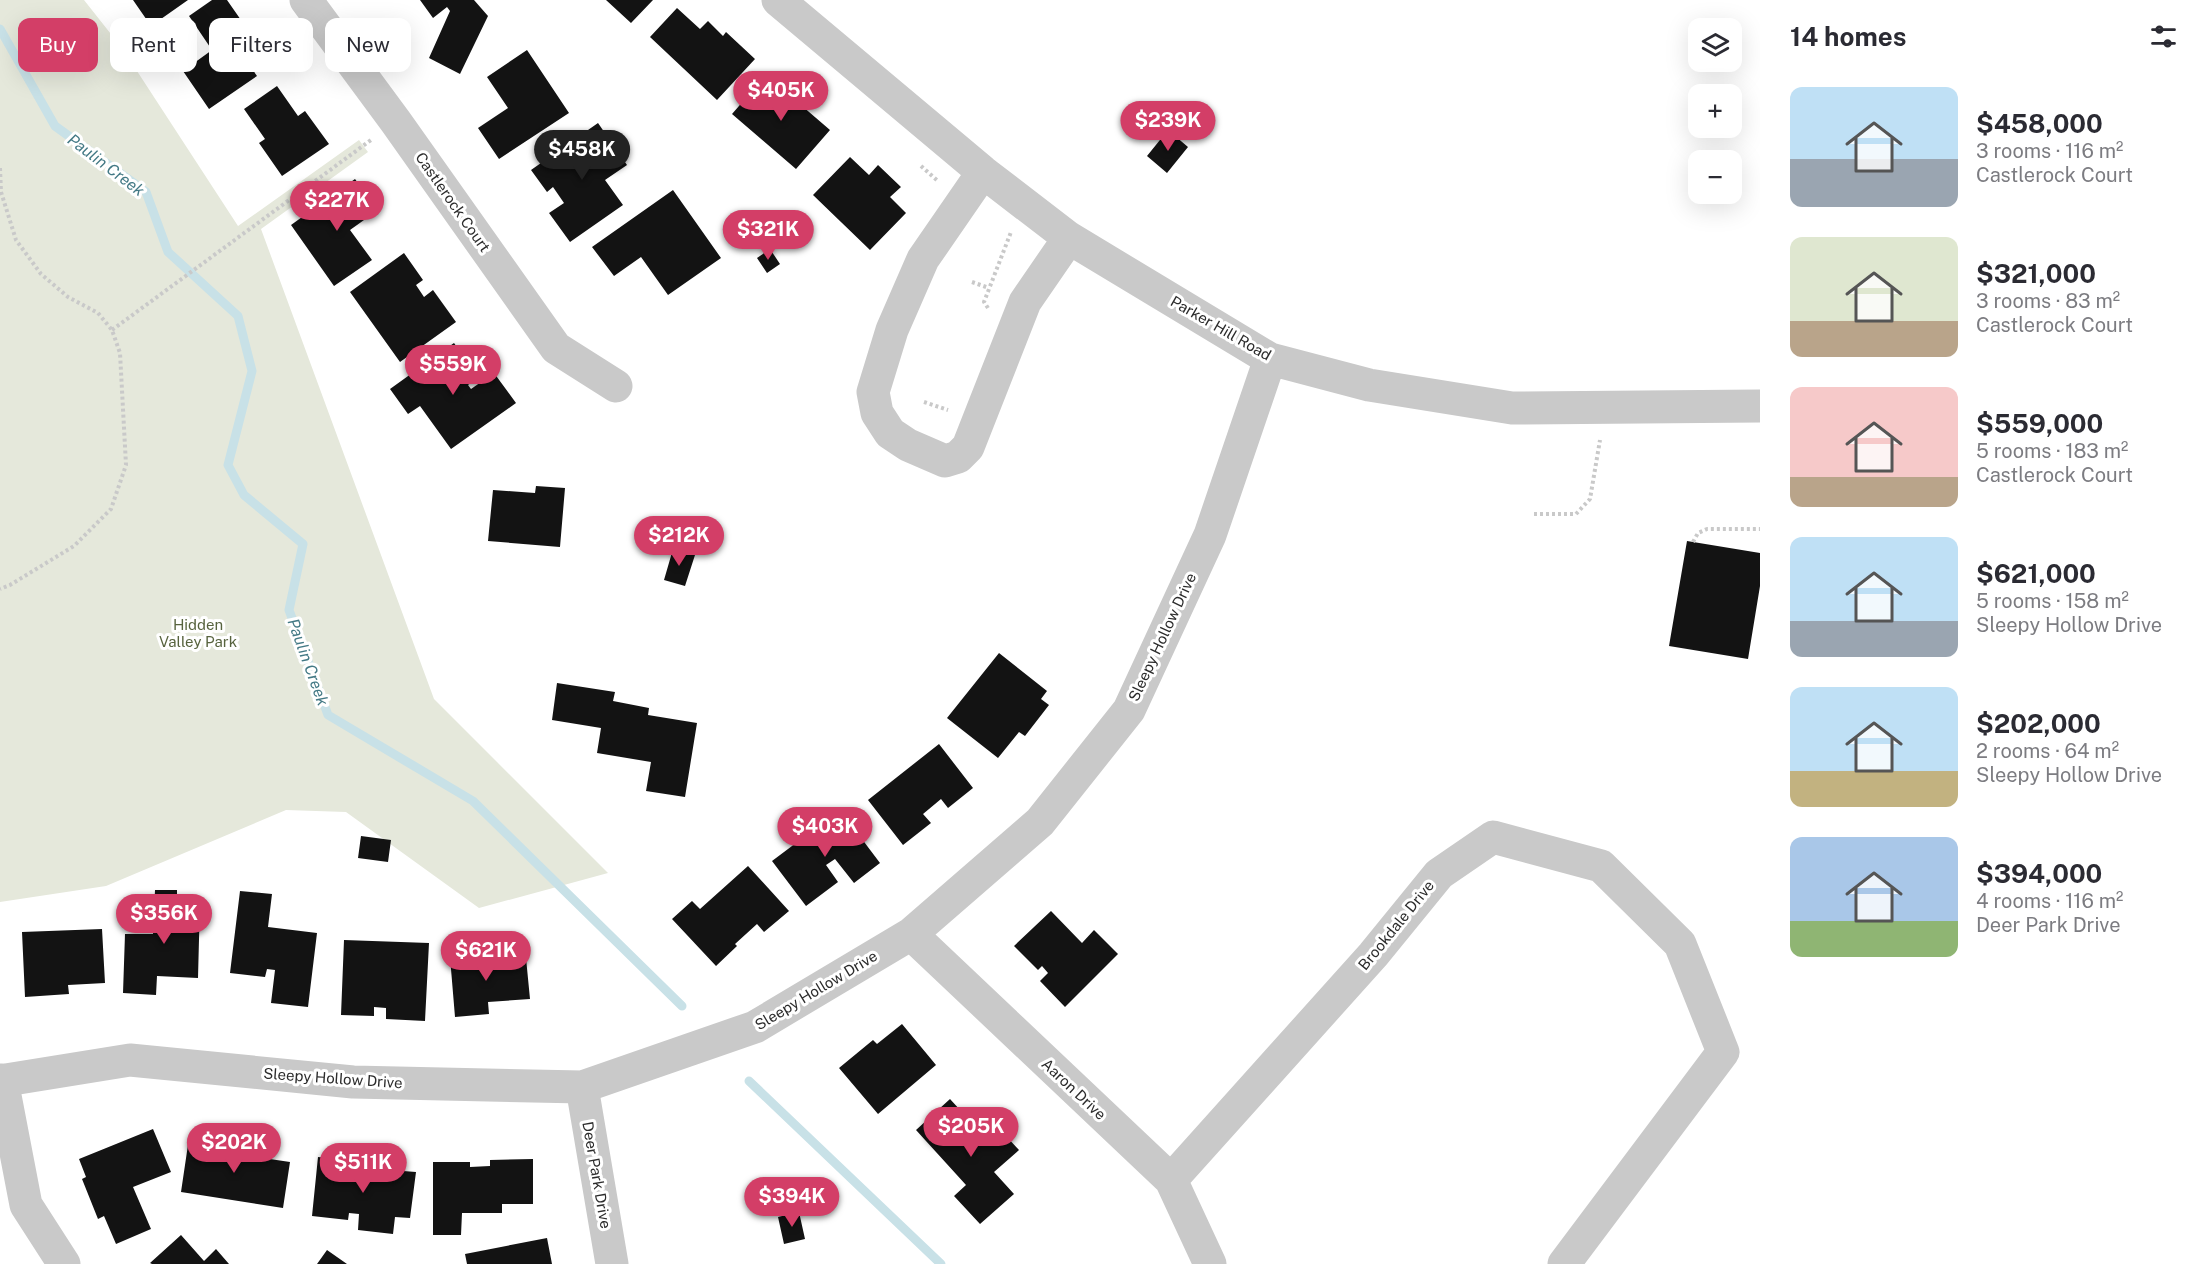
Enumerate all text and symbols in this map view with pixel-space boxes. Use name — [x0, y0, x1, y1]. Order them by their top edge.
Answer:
chip: Buy — [18, 18, 98, 72]
chip: Rent — [110, 18, 197, 72]
chip: Filters — [209, 18, 313, 72]
chip: New — [325, 18, 411, 72]
map controls — [1688, 18, 1742, 204]
button: layers — [1688, 18, 1742, 72]
icon: filters — [2147, 20, 2180, 53]
text: 14 homes — [1790, 21, 1906, 52]
pin: $405K — [739, 71, 823, 122]
text: $405K — [747, 78, 815, 102]
button: + — [1688, 84, 1742, 138]
pin: $239K — [1126, 101, 1210, 152]
text: $239K — [1134, 108, 1202, 132]
text: $458,000 — [1976, 108, 2103, 139]
icon: home — [1838, 111, 1910, 183]
water label: Paulin Creek — [64, 130, 148, 200]
pin: $458K — [540, 130, 624, 181]
text: $458K — [548, 137, 616, 161]
text: 3 rooms · 116 m² — [1976, 139, 2123, 163]
street label: Castlerock Court — [412, 149, 494, 255]
button: − — [1688, 150, 1742, 204]
text: Castlerock Court — [1976, 163, 2133, 187]
pin: $227K — [295, 181, 379, 232]
text: $227K — [304, 188, 370, 212]
pin: $321K — [726, 210, 810, 261]
text: $321K — [737, 217, 799, 241]
text: $321,000 — [1976, 258, 2096, 289]
icon: home — [1838, 261, 1910, 333]
text: 3 rooms · 83 m² — [1976, 289, 2120, 313]
street label: Parker Hill Road — [1168, 292, 1274, 364]
text: Castlerock Court — [1976, 313, 2133, 337]
pin: $559K — [411, 345, 495, 396]
text: $559K — [419, 352, 487, 376]
text: $559,000 — [1976, 408, 2103, 439]
icon: home — [1838, 411, 1910, 483]
text: 5 rooms · 183 m² — [1976, 439, 2128, 463]
text: Castlerock Court — [1976, 463, 2133, 487]
pin: $212K — [637, 516, 721, 567]
text: $212K — [648, 523, 710, 547]
text: $621,000 — [1976, 558, 2096, 589]
icon: home — [1838, 561, 1910, 633]
street label: Sleepy Hollow Drive — [1125, 570, 1199, 704]
text: 5 rooms · 158 m² — [1976, 589, 2129, 613]
text: Sleepy Hollow Drive — [1976, 613, 2162, 637]
park label: Hidden Valley Park — [159, 616, 237, 650]
water label: Paulin Creek — [283, 616, 333, 709]
text: $202,000 — [1976, 708, 2101, 739]
icon: home — [1838, 711, 1910, 783]
text: 2 rooms · 64 m² — [1976, 739, 2119, 763]
text: Sleepy Hollow Drive — [1976, 763, 2162, 787]
pin: $403K — [783, 807, 867, 858]
text: $403K — [791, 814, 859, 838]
text: $394,000 — [1976, 858, 2102, 889]
icon: home — [1838, 861, 1910, 933]
street label: Brookdale Drive — [1355, 877, 1437, 973]
text: 4 rooms · 116 m² — [1976, 889, 2123, 913]
pin: $356K — [122, 894, 206, 945]
text: $356K — [130, 901, 198, 925]
text: Deer Park Drive — [1976, 913, 2121, 937]
pin: $621K — [444, 931, 528, 982]
text: $621K — [455, 938, 517, 962]
street label: Sleepy Hollow Drive — [752, 947, 880, 1033]
street label: Aaron Drive — [1038, 1055, 1110, 1123]
street label: Sleepy Hollow Drive — [263, 1065, 403, 1091]
pin: $205K — [929, 1107, 1013, 1158]
text: $205K — [937, 1114, 1005, 1138]
street label: Deer Park Drive — [579, 1120, 615, 1230]
pin: $202K — [192, 1123, 276, 1174]
text: $202K — [201, 1130, 267, 1154]
pin: $511K — [321, 1143, 405, 1194]
text: $511K — [334, 1150, 392, 1174]
pin: $394K — [750, 1177, 834, 1228]
text: $394K — [758, 1184, 826, 1208]

